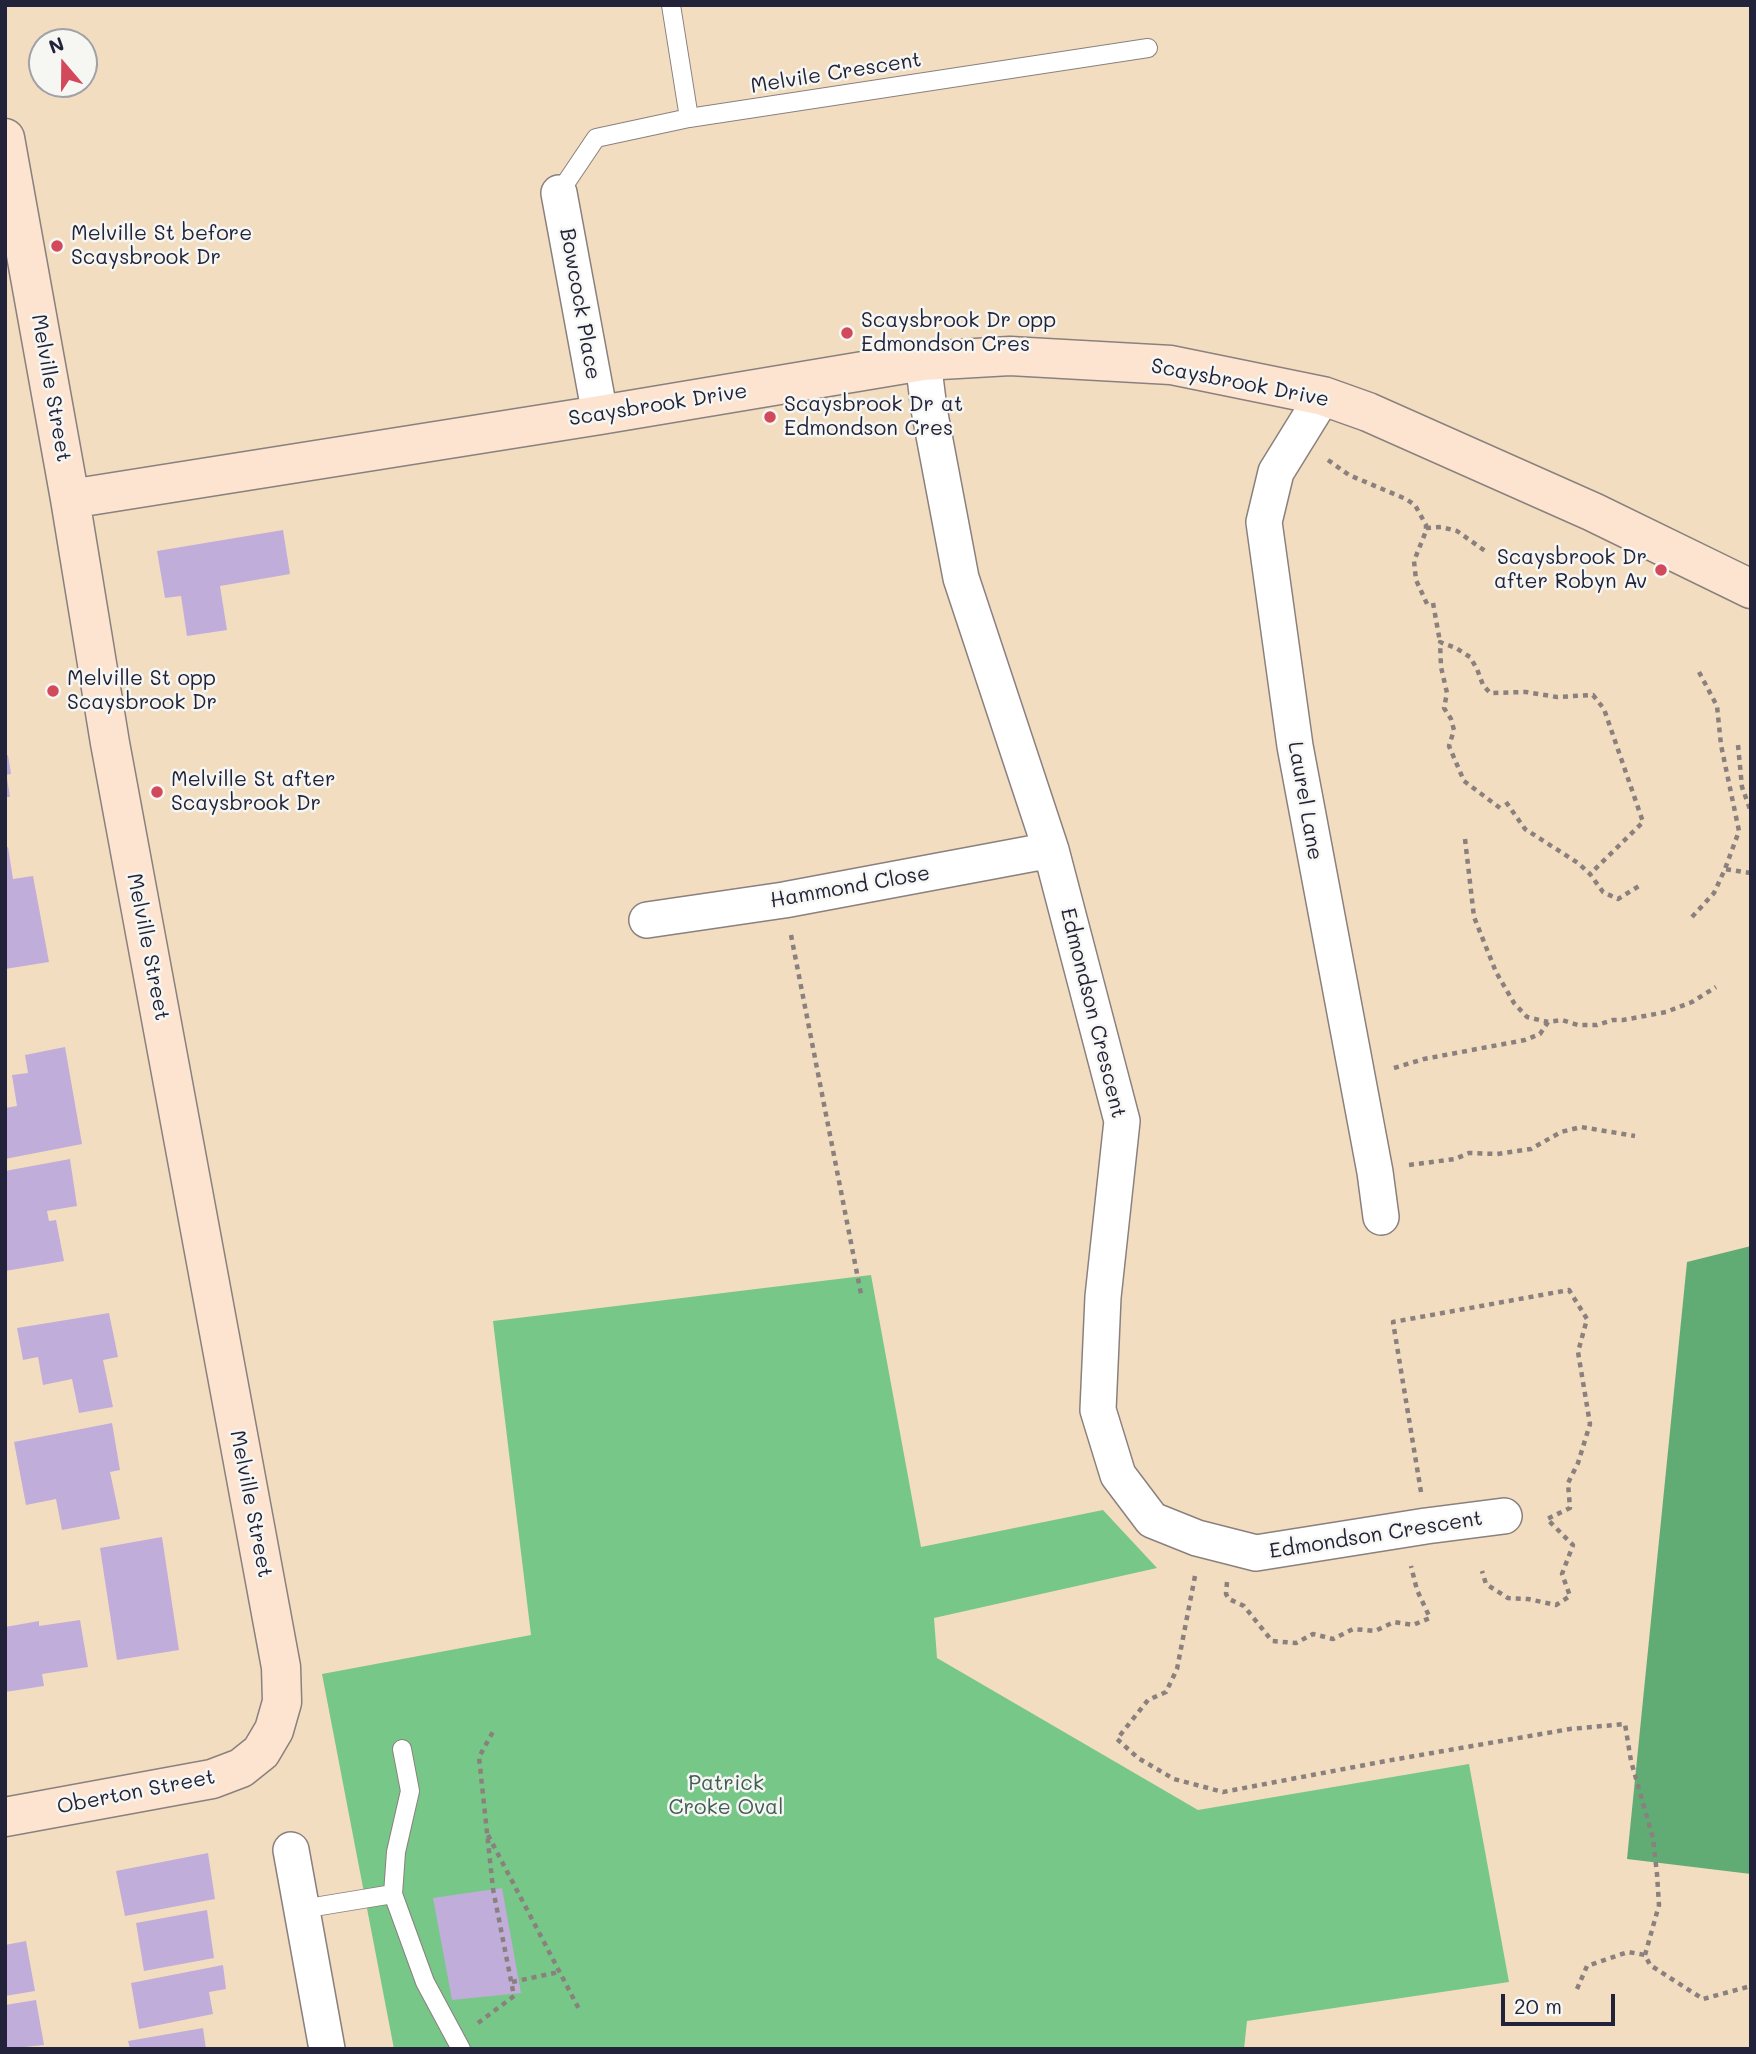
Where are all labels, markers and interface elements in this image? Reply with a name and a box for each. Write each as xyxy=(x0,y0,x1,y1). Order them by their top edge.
north arrow xyxy=(28,28,98,98)
text: N xyxy=(45,30,67,59)
street label: Melvile Crescent xyxy=(749,47,923,99)
place label: Melville St before Scaysbrook Dr xyxy=(71,221,252,271)
street label: Bowcock Place xyxy=(554,226,606,382)
marker: Melville St before Scaysbrook Dr xyxy=(49,238,65,254)
place label: Scaysbrook Dr opp Edmondson Cres xyxy=(861,308,1056,358)
street label: Melville Street xyxy=(26,312,76,464)
marker: Scaysbrook Dr opp Edmondson Cres xyxy=(839,325,855,341)
street label: Scaysbrook Drive xyxy=(1149,353,1331,413)
street label: Scaysbrook Drive xyxy=(567,378,749,432)
place label: Scaysbrook Dr at Edmondson Cres xyxy=(784,392,963,442)
marker: Scaysbrook Dr at Edmondson Cres xyxy=(762,409,778,425)
place label: Scaysbrook Dr after Robyn Av xyxy=(1494,545,1647,595)
marker: Scaysbrook Dr after Robyn Av xyxy=(1653,562,1669,578)
place label: Melville St opp Scaysbrook Dr xyxy=(67,666,217,716)
marker: Melville St opp Scaysbrook Dr xyxy=(45,683,61,699)
street label: Laurel Lane xyxy=(1282,740,1328,862)
place label: Melville St after Scaysbrook Dr xyxy=(171,767,336,817)
marker: Melville St after Scaysbrook Dr xyxy=(149,784,165,800)
street label: Hammond Close xyxy=(768,861,932,913)
street label: Melville Street xyxy=(121,871,175,1023)
street label: Edmondson Crescent xyxy=(1055,905,1131,1121)
street label: Melville Street xyxy=(224,1428,278,1580)
street label: Edmondson Crescent xyxy=(1268,1506,1484,1564)
street label: Oberton Street xyxy=(55,1764,217,1820)
park label: Patrick Croke Oval xyxy=(669,1771,783,1821)
scale bar xyxy=(1504,1980,1618,2024)
text: 20 m xyxy=(1514,1992,1562,2019)

